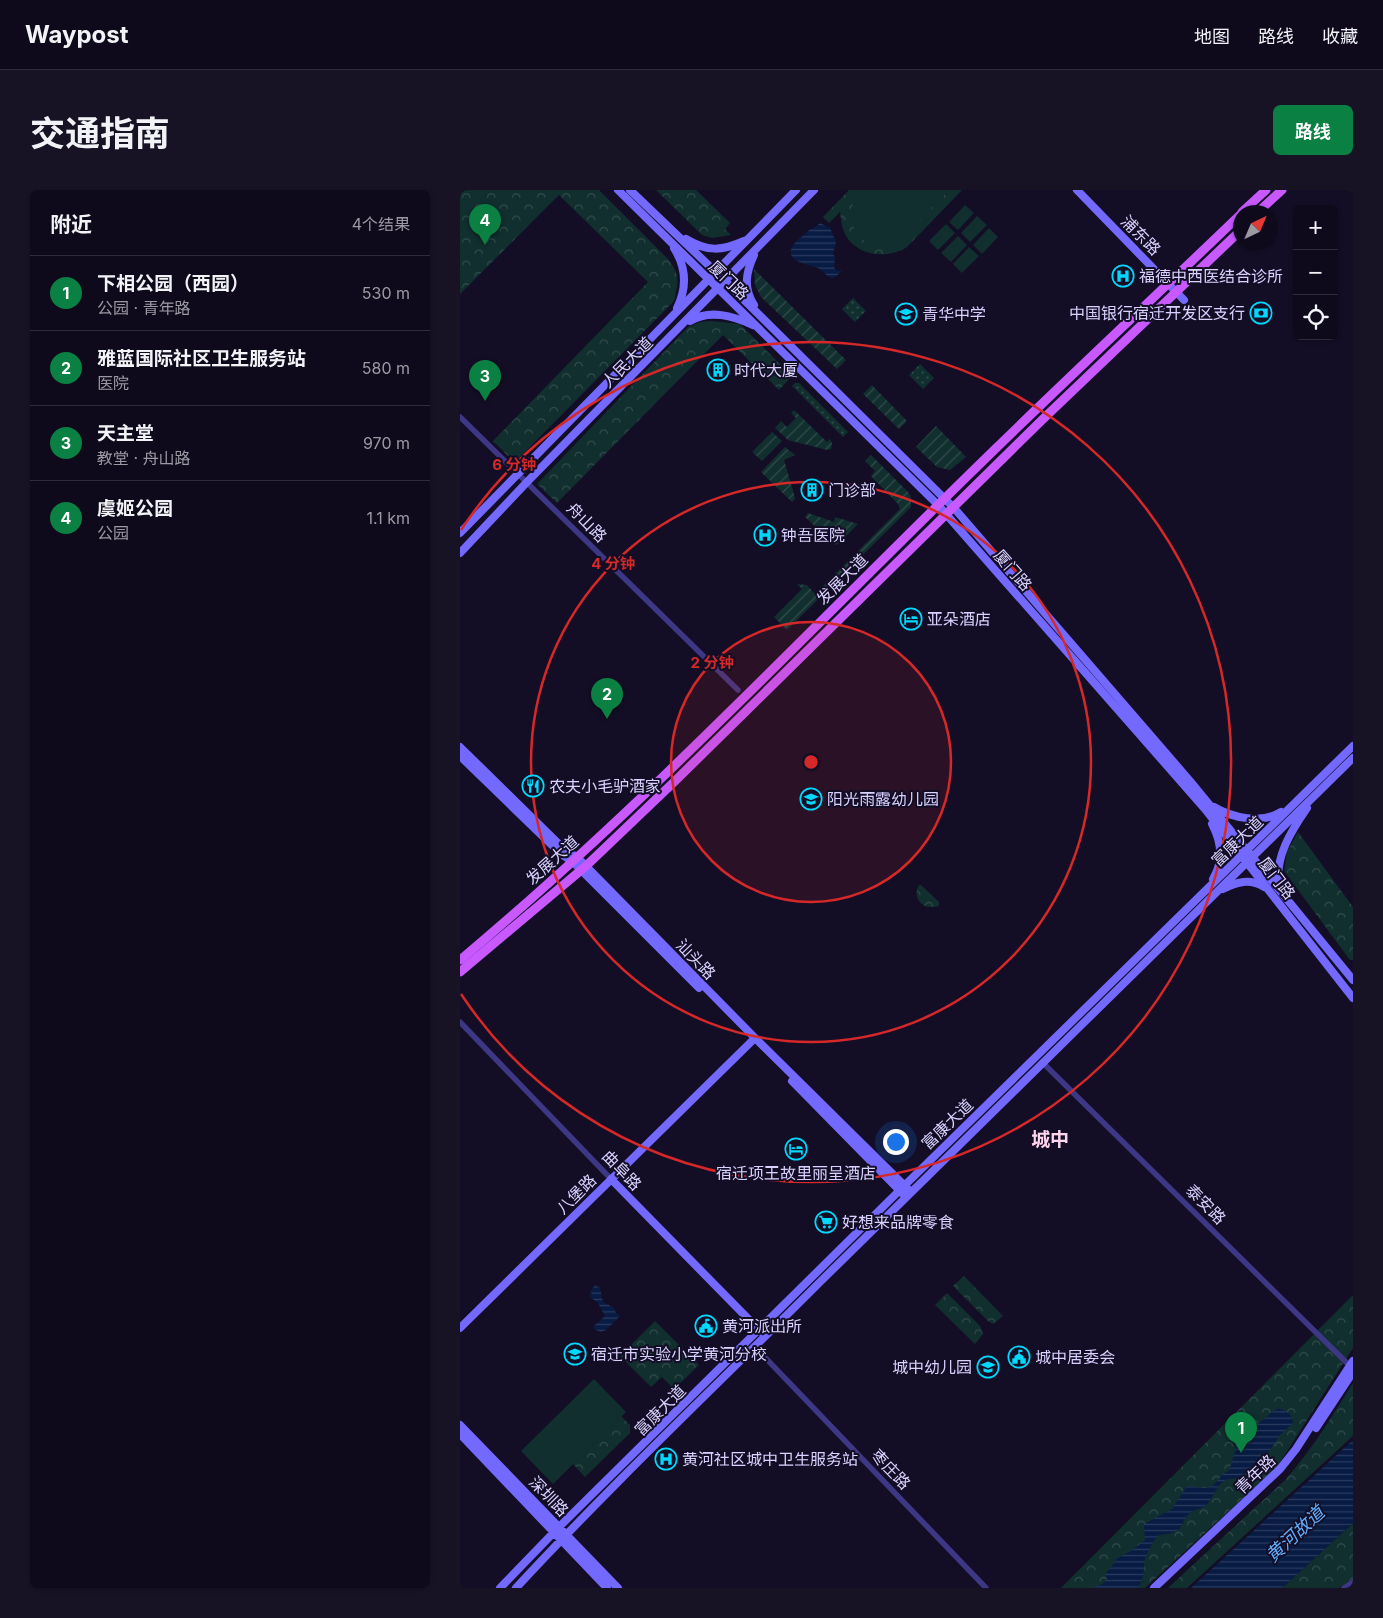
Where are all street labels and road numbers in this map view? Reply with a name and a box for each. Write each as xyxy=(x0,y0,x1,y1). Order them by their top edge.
street label: 浦东路 xyxy=(1117,211,1165,259)
street label: 厦门路 xyxy=(705,256,753,304)
street label: 人民大道 xyxy=(597,332,657,392)
street label: 舟山路 xyxy=(563,498,611,546)
street label: 厦门路 xyxy=(990,545,1036,595)
street label: 发展大道 xyxy=(812,549,872,609)
street label: 富康大道 xyxy=(1207,812,1267,870)
street label: 发展大道 xyxy=(522,831,582,889)
street label: 厦门路 xyxy=(1254,853,1300,903)
street label: 汕头路 xyxy=(672,935,720,983)
street label: 富康大道 xyxy=(917,1095,977,1153)
street label: 曲阜路 xyxy=(598,1146,646,1194)
street label: 八堡路 xyxy=(552,1170,600,1218)
street label: 泰安路 xyxy=(1182,1180,1230,1228)
street label: 富康大道 xyxy=(630,1380,690,1440)
street label: 枣庄路 xyxy=(867,1445,915,1493)
street label: 青年路 xyxy=(1231,1450,1279,1498)
street label: 深圳路 xyxy=(525,1472,573,1520)

